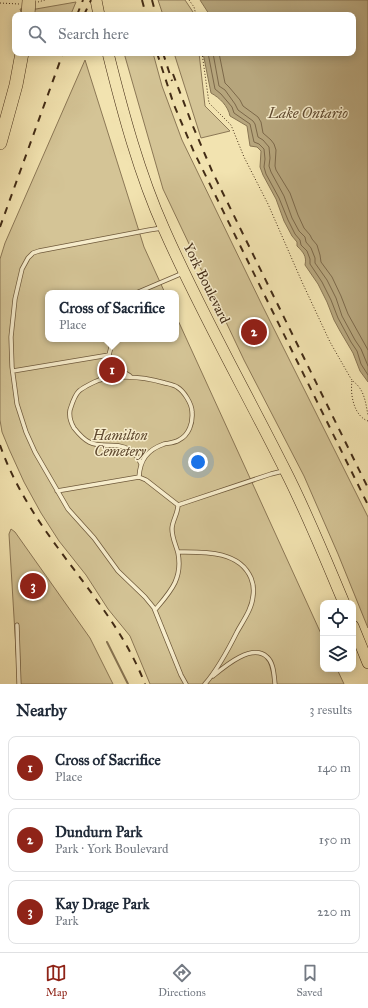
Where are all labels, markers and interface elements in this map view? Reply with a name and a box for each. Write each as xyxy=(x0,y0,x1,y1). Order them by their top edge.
search box xyxy=(12,12,356,56)
icon: search xyxy=(26,23,48,45)
text: Search here xyxy=(58,25,129,43)
water label: Lake Ontario xyxy=(267,104,348,122)
street label: York Boulevard xyxy=(180,240,233,326)
popup xyxy=(45,290,179,342)
text: Cross of Sacrifice xyxy=(59,299,165,317)
text: Place xyxy=(59,317,86,333)
pin: 2 xyxy=(241,317,267,347)
pin: 1 xyxy=(99,355,125,385)
park label: Hamilton Cemetery xyxy=(92,427,148,460)
your location xyxy=(188,452,208,472)
pin: 3 xyxy=(20,571,46,601)
map controls xyxy=(320,600,356,672)
button: locate xyxy=(320,600,356,636)
button: layers xyxy=(320,636,356,672)
text: Nearby xyxy=(16,700,67,721)
text: 3 results xyxy=(309,702,352,718)
text: Cross of Sacrifice xyxy=(55,751,161,769)
text: 1 xyxy=(27,760,33,776)
text: 140 m xyxy=(317,760,351,776)
text: Place xyxy=(55,769,82,785)
text: Dundurn Park xyxy=(55,823,143,841)
text: 2 xyxy=(27,832,33,848)
text: 150 m xyxy=(319,832,351,848)
text: Park · York Boulevard xyxy=(55,841,169,857)
text: Kay Drage Park xyxy=(55,895,149,913)
text: 3 xyxy=(27,904,33,920)
text: 220 m xyxy=(317,904,351,920)
text: Park xyxy=(55,913,79,929)
tab: Map xyxy=(45,962,67,999)
tab: Directions xyxy=(158,962,206,999)
tab: Saved xyxy=(296,962,323,999)

